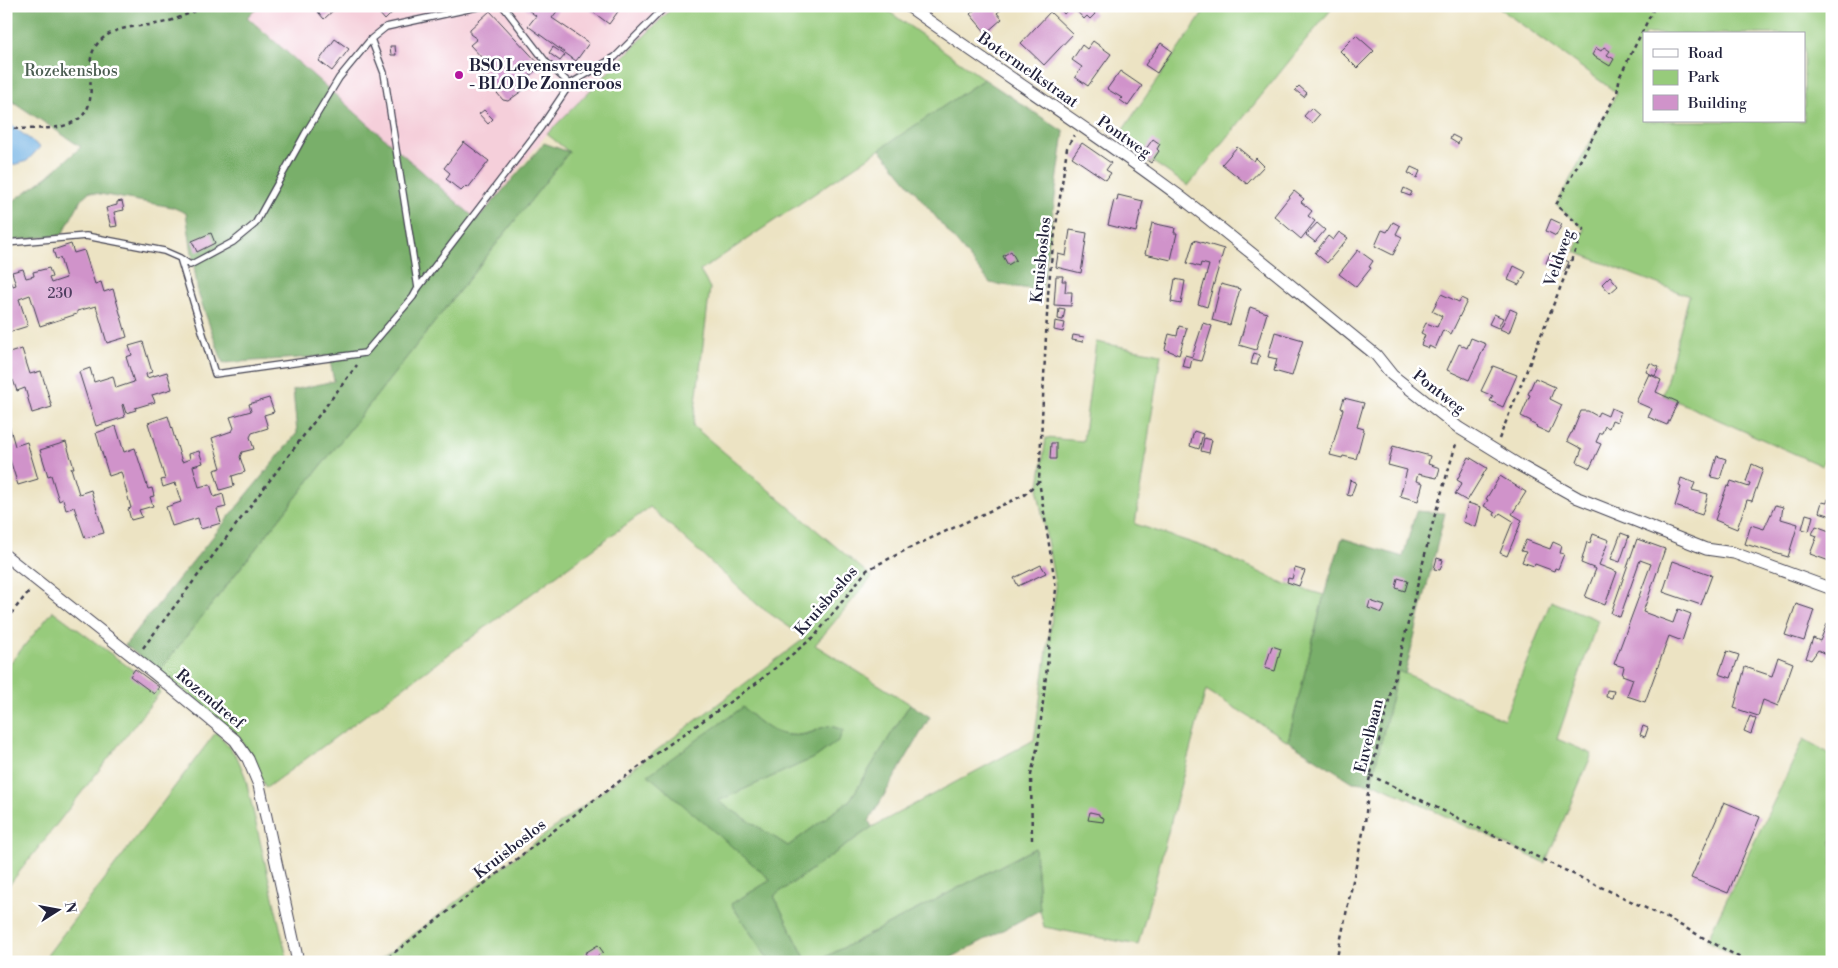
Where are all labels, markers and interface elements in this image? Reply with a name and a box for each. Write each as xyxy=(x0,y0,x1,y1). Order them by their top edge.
street label: Botermelkstraat xyxy=(973,27,1082,112)
legend xyxy=(1643,32,1806,122)
text: Road xyxy=(1688,44,1723,63)
place label: BSO Levensvreugde - BLO De Zonneroos xyxy=(469,56,622,94)
park label: Rozekensbos xyxy=(24,61,118,81)
text: Park xyxy=(1688,68,1720,87)
marker: BSO Levensvreugde - BLO De Zonneroos xyxy=(453,69,465,81)
text: Building xyxy=(1687,94,1747,113)
street label: Pontweg xyxy=(1093,111,1155,163)
street label: Kruisboslos xyxy=(1027,216,1055,304)
street label: Veldweg xyxy=(1540,226,1578,290)
house number: 230 xyxy=(48,285,73,303)
street label: Pontweg xyxy=(1409,365,1470,419)
street label: Kruisboslos xyxy=(790,562,862,640)
street label: Rozendreef xyxy=(172,665,249,734)
street label: Euvelbaan xyxy=(1350,696,1388,775)
street label: Kruisboslos xyxy=(470,815,550,883)
north arrow xyxy=(32,886,82,936)
text: N xyxy=(60,901,80,915)

